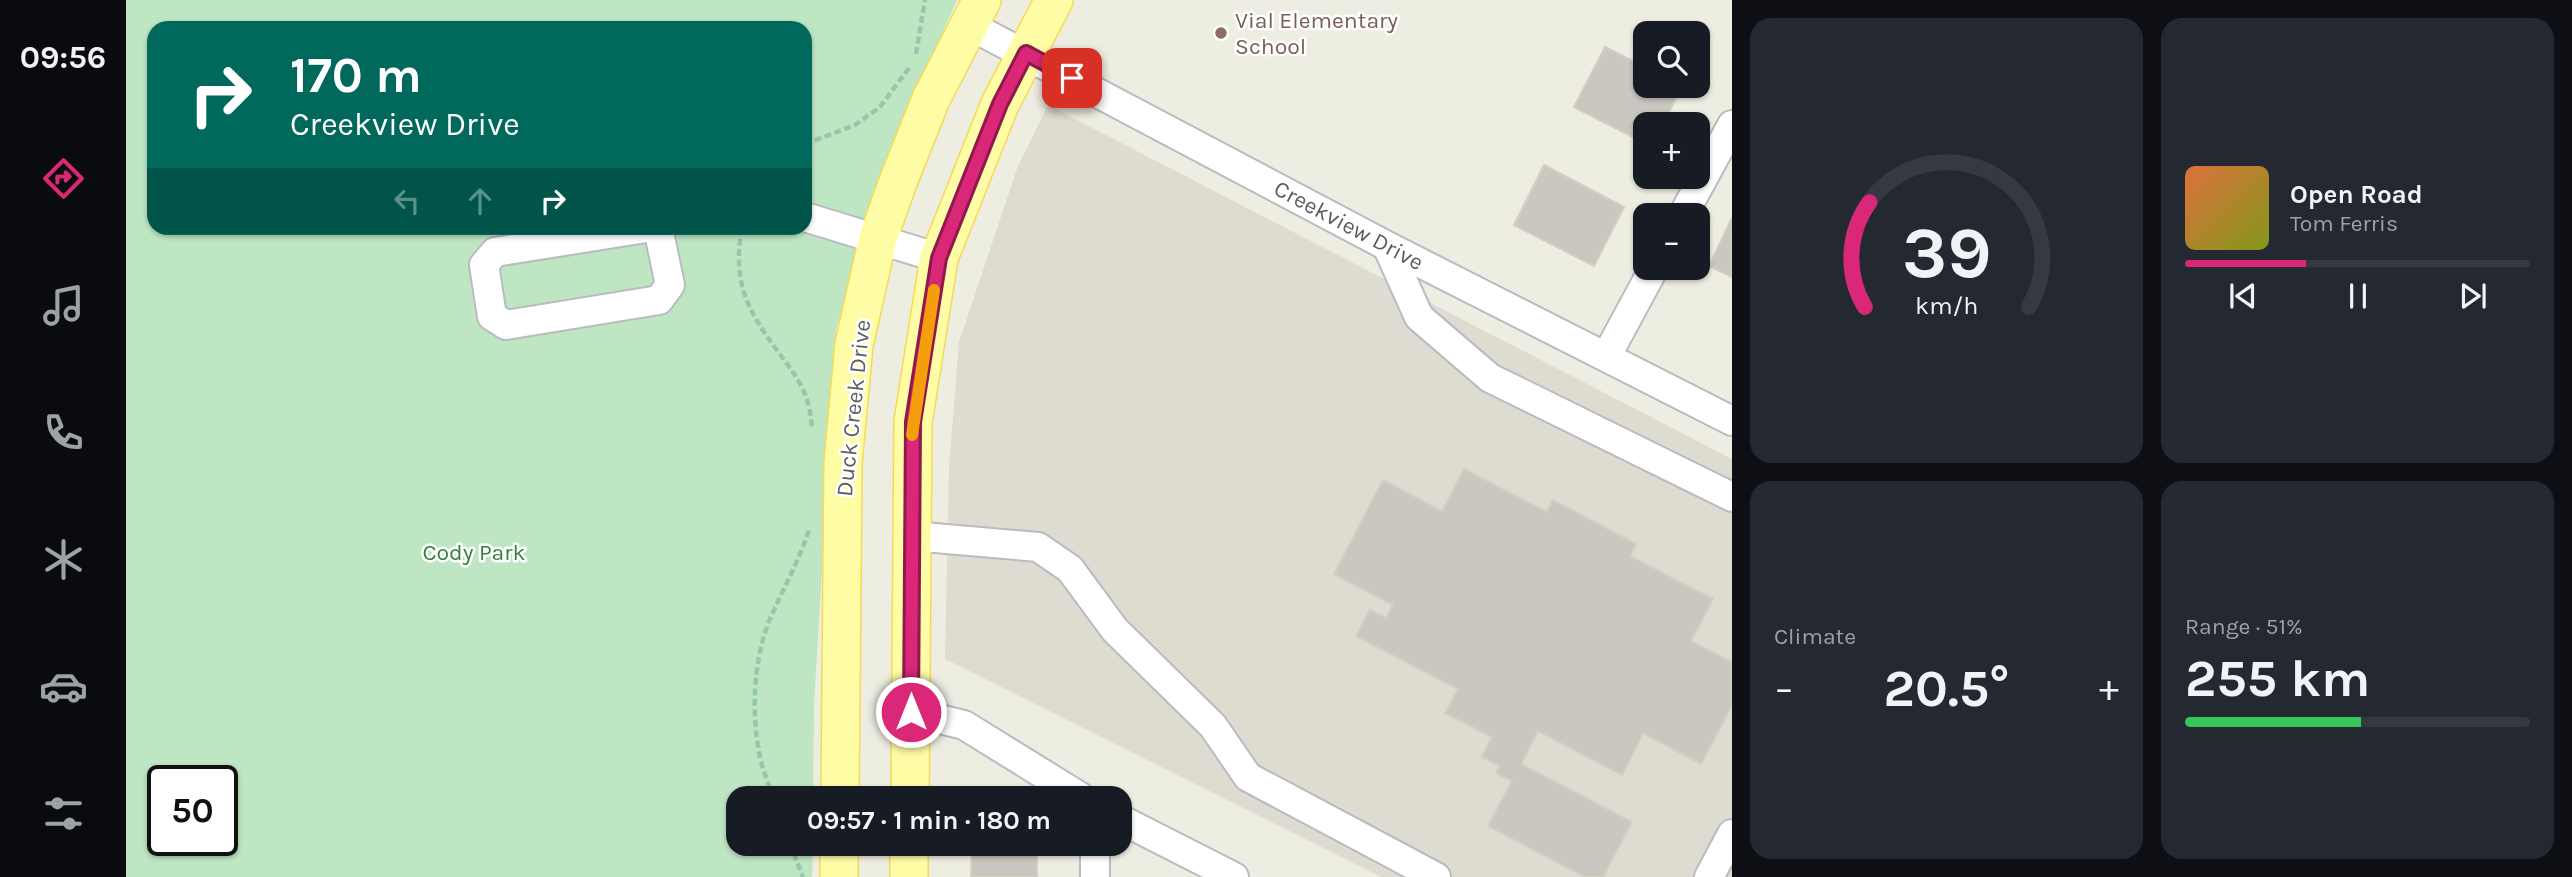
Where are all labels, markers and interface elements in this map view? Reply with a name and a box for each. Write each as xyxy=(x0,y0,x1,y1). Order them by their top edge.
place label: Vial Elementary School xyxy=(1235,7,1398,60)
map controls xyxy=(1633,21,1710,280)
button: search xyxy=(1633,21,1710,98)
marker: Vial Elementary School xyxy=(1213,25,1229,41)
text: 09:56 xyxy=(20,39,106,76)
text: 170 m xyxy=(290,47,422,104)
pin xyxy=(1042,48,1102,108)
icon: right xyxy=(175,49,266,140)
icon: arrive xyxy=(1053,59,1091,97)
text: Creekview Drive xyxy=(290,106,520,143)
button: + xyxy=(1633,112,1710,189)
icon: directions xyxy=(39,154,88,203)
street label: Creekview Drive xyxy=(1270,175,1428,276)
text: Open Road xyxy=(2290,179,2423,210)
icon: left xyxy=(388,182,426,220)
icon: ahead xyxy=(461,182,499,220)
icon: right xyxy=(534,182,572,220)
button: − xyxy=(1633,203,1710,280)
text: 39 xyxy=(1902,210,1991,295)
text: Tom Ferris xyxy=(2290,210,2398,237)
icon: previous xyxy=(2224,277,2262,315)
icon: pause xyxy=(2339,277,2377,315)
icon: next xyxy=(2454,277,2492,315)
icon: music xyxy=(39,281,88,330)
text: km/h xyxy=(1915,291,1978,320)
street label: Duck Creek Drive xyxy=(831,318,876,498)
icon: phone xyxy=(39,408,88,457)
icon: climate xyxy=(39,535,88,584)
park label: Cody Park xyxy=(422,539,526,566)
text: Range · 51% xyxy=(2185,613,2303,640)
text: Climate xyxy=(1774,623,1856,650)
text: 255 km xyxy=(2185,648,2370,709)
text: 20.5° xyxy=(1884,658,2010,719)
icon: car xyxy=(39,662,88,711)
text: − xyxy=(1774,666,1794,711)
text: + xyxy=(2099,666,2119,711)
position arrow xyxy=(874,675,948,749)
speed limit sign: 50 xyxy=(147,765,238,856)
icon: filters xyxy=(39,789,88,838)
text: 09:57 · 1 min · 180 m xyxy=(807,805,1051,836)

